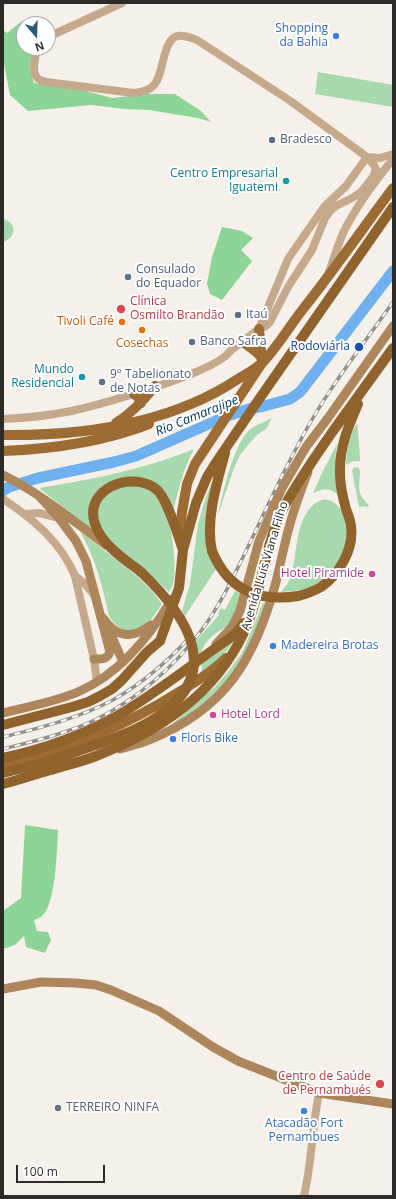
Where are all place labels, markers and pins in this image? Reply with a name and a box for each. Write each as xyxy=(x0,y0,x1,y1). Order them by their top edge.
place label: Shopping da Bahia xyxy=(275,22,328,50)
marker: Shopping da Bahia xyxy=(331,31,341,41)
place label: Bradesco xyxy=(280,133,332,147)
marker: Bradesco xyxy=(267,135,277,145)
place label: Centro Empresarial Iguatemi xyxy=(170,167,278,195)
marker: Centro Empresarial Iguatemi xyxy=(281,176,291,186)
place label: Consulado do Equador xyxy=(136,263,201,291)
marker: Consulado do Equador xyxy=(123,272,133,282)
place label: Clínica Osmilto Brandão xyxy=(130,295,225,323)
marker: Clínica Osmilto Brandão xyxy=(115,303,127,315)
place label: Itaú xyxy=(246,308,268,322)
marker: Itaú xyxy=(233,310,243,320)
place label: Tivoli Café xyxy=(57,315,114,329)
marker: Tivoli Café xyxy=(117,317,127,327)
marker: Cosechas xyxy=(137,325,147,335)
place label: Banco Safra xyxy=(200,335,267,349)
place label: Cosechas xyxy=(116,337,168,351)
marker: Banco Safra xyxy=(187,337,197,347)
place label: Rodoviária xyxy=(291,340,350,354)
marker: Rodoviária xyxy=(353,341,365,353)
place label: Mundo Residencial xyxy=(11,363,74,391)
place label: 9° Tabelionato de Notas xyxy=(110,368,191,396)
marker: Mundo Residencial xyxy=(77,372,87,382)
marker: 9° Tabelionato de Notas xyxy=(97,377,107,387)
place label: Hotel Piramide xyxy=(281,567,364,581)
marker: Hotel Piramide xyxy=(367,569,377,579)
place label: Madereira Brotas xyxy=(281,639,378,653)
marker: Madereira Brotas xyxy=(268,641,278,651)
place label: Hotel Lord xyxy=(221,708,280,722)
marker: Hotel Lord xyxy=(208,710,218,720)
place label: Floris Bike xyxy=(181,732,238,746)
marker: Floris Bike xyxy=(168,734,178,744)
place label: Centro de Saúde de Pernambués xyxy=(278,1070,371,1098)
marker: Centro de Saúde de Pernambués xyxy=(374,1078,386,1090)
place label: TERREIRO NINFA xyxy=(66,1101,159,1115)
marker: TERREIRO NINFA xyxy=(53,1103,63,1113)
marker: Atacadão Fort Pernambues xyxy=(299,1106,309,1116)
place label: Atacadão Fort Pernambues xyxy=(265,1117,343,1145)

